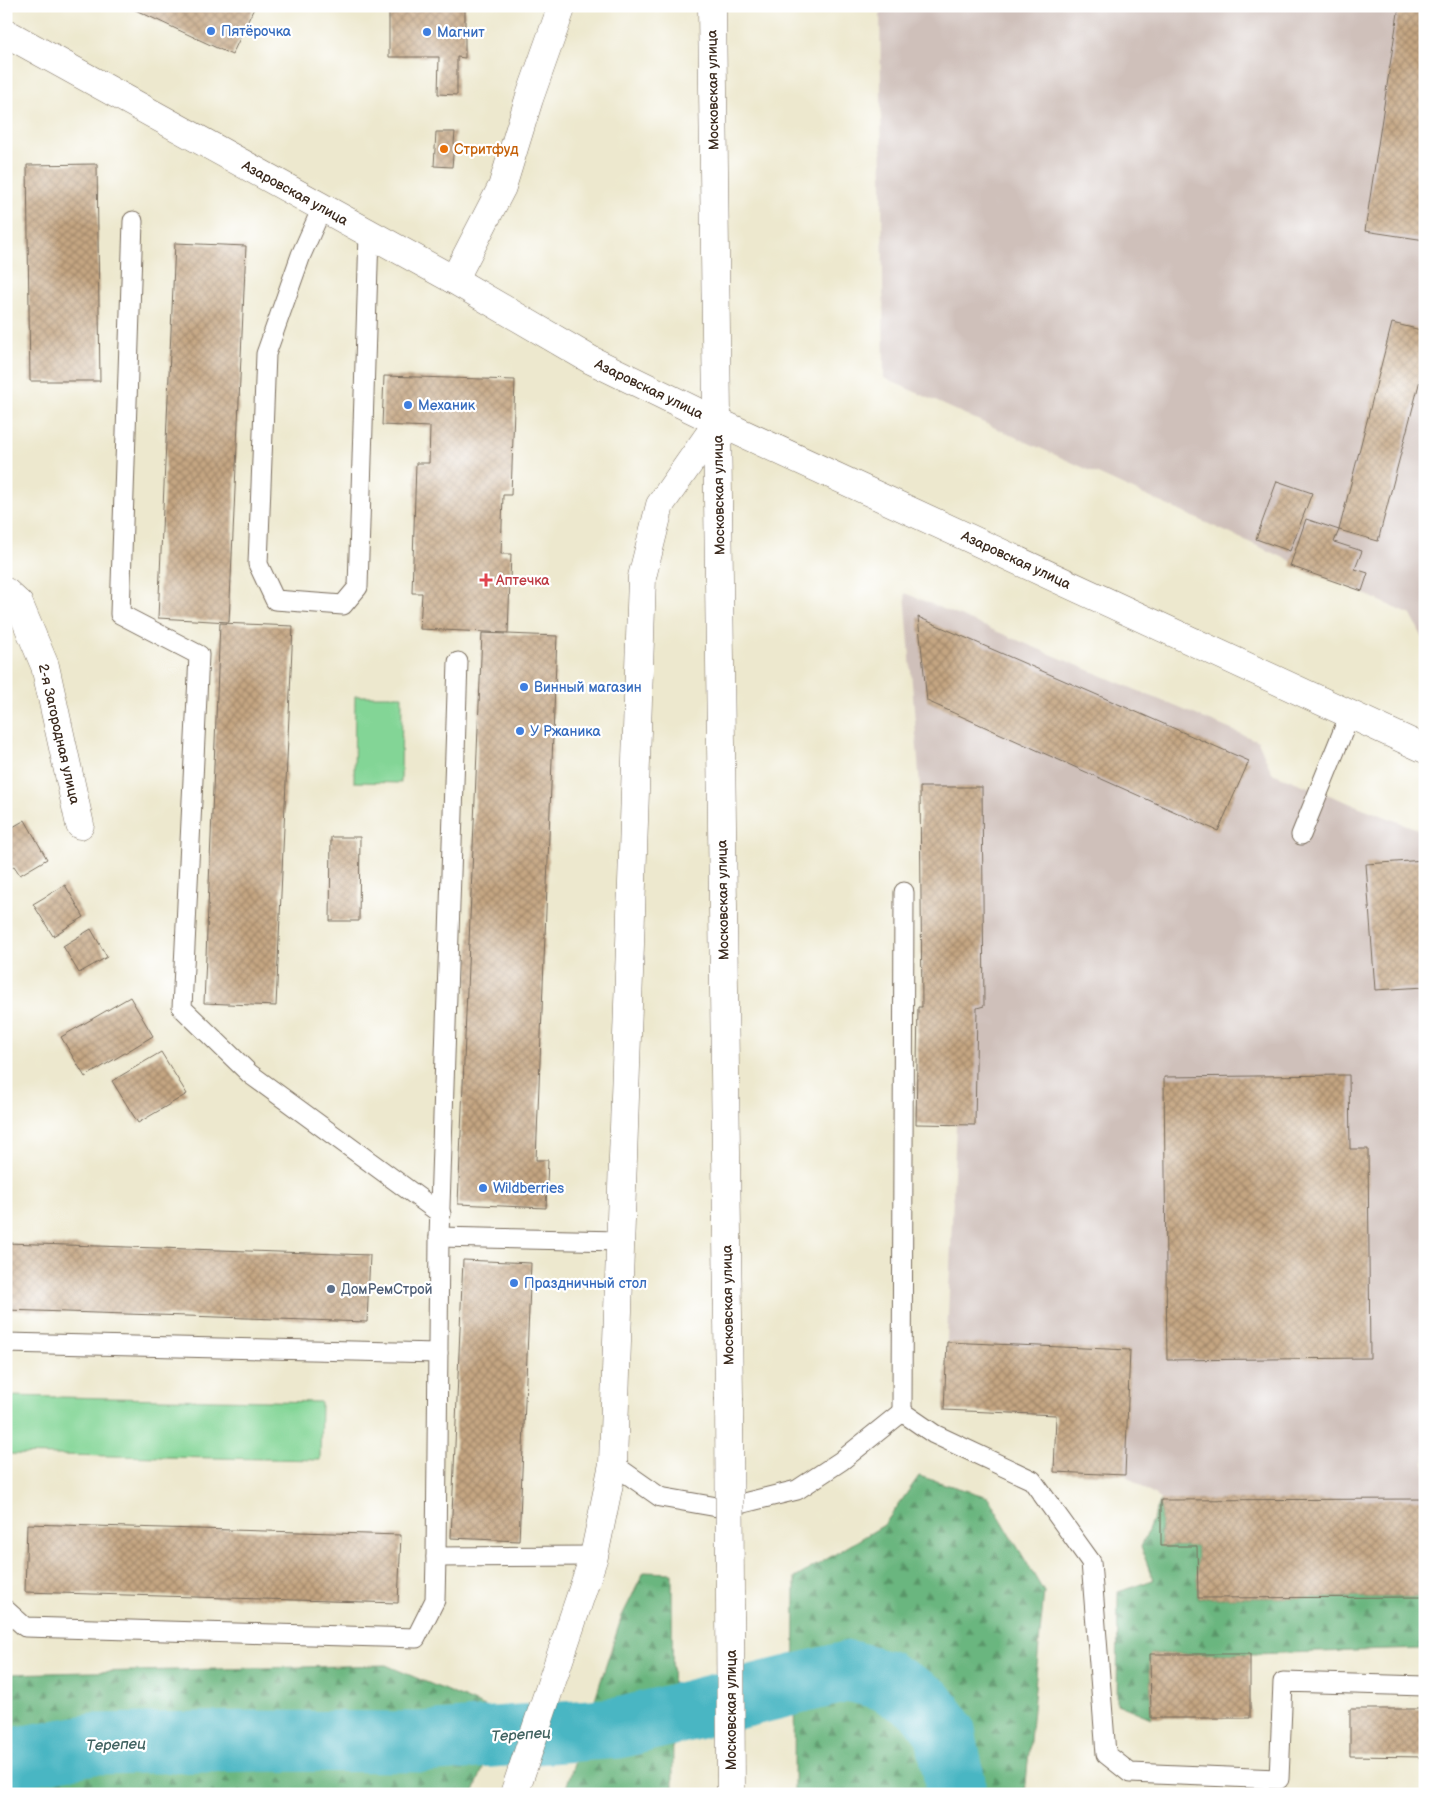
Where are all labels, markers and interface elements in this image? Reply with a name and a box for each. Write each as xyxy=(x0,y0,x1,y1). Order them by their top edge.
place label: Пятёрочка xyxy=(221,23,292,40)
place label: Магнит xyxy=(437,24,485,41)
marker: Пятёрочка xyxy=(205,25,217,37)
marker: Магнит xyxy=(421,26,433,38)
street label: Московская улица xyxy=(703,29,723,150)
place label: Стритфуд xyxy=(454,141,519,158)
marker: Стритфуд xyxy=(438,143,450,155)
street label: Азаровская улица xyxy=(238,156,352,230)
street label: Азаровская улица xyxy=(591,355,707,423)
place label: Механик xyxy=(418,397,476,414)
marker: Механик xyxy=(402,399,414,411)
street label: Московская улица xyxy=(709,434,729,555)
street label: Азаровская улица xyxy=(958,527,1074,593)
place label: Аптечка xyxy=(495,572,550,589)
marker: Аптечка xyxy=(480,574,492,586)
street label: 2-я Загородная улица xyxy=(35,662,84,807)
place label: Винный магазин xyxy=(534,679,642,696)
marker: Винный магазин xyxy=(518,681,530,693)
place label: У Ржаника xyxy=(530,723,601,740)
marker: У Ржаника xyxy=(514,725,526,737)
street label: Московская улица xyxy=(713,839,733,960)
place label: Wildberries xyxy=(493,1180,564,1197)
marker: Wildberries xyxy=(477,1182,489,1194)
street label: Московская улица xyxy=(718,1244,738,1365)
place label: Праздничный стол xyxy=(524,1275,647,1292)
marker: Праздничный стол xyxy=(508,1277,520,1289)
place label: ДомРемСтрой xyxy=(341,1281,433,1298)
marker: ДомРемСтрой xyxy=(325,1283,337,1295)
street label: Московская улица xyxy=(723,1649,740,1770)
water label: Терепец xyxy=(491,1723,552,1747)
water label: Терепец xyxy=(86,1734,146,1756)

